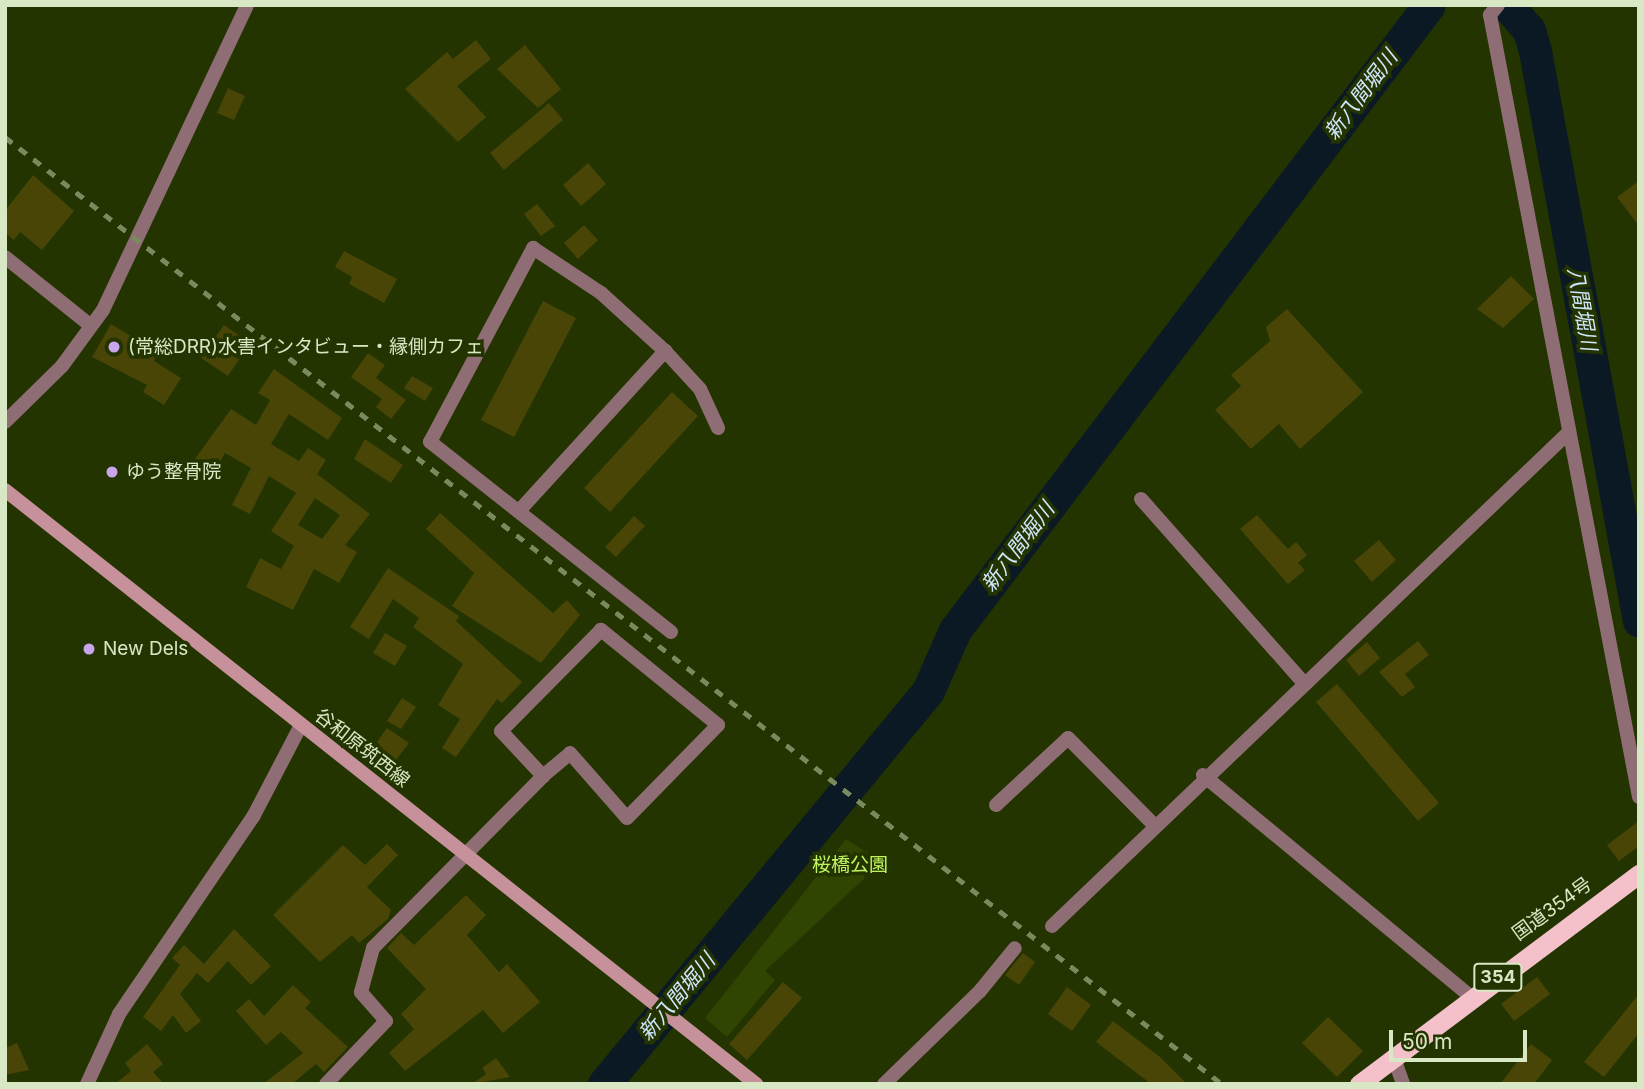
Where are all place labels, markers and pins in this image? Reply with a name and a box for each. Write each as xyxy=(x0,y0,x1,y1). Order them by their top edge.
place label: (常総DRR)水害インタビュー・縁側カフェ xyxy=(128,336,484,358)
marker: (常総DRR)水害インタビュー・縁側カフェ xyxy=(106,339,122,355)
place label: ゆう整骨院 xyxy=(126,461,221,483)
marker: ゆう整骨院 xyxy=(104,464,120,480)
place label: New Dels xyxy=(103,638,188,660)
marker: New Dels xyxy=(81,641,97,657)

